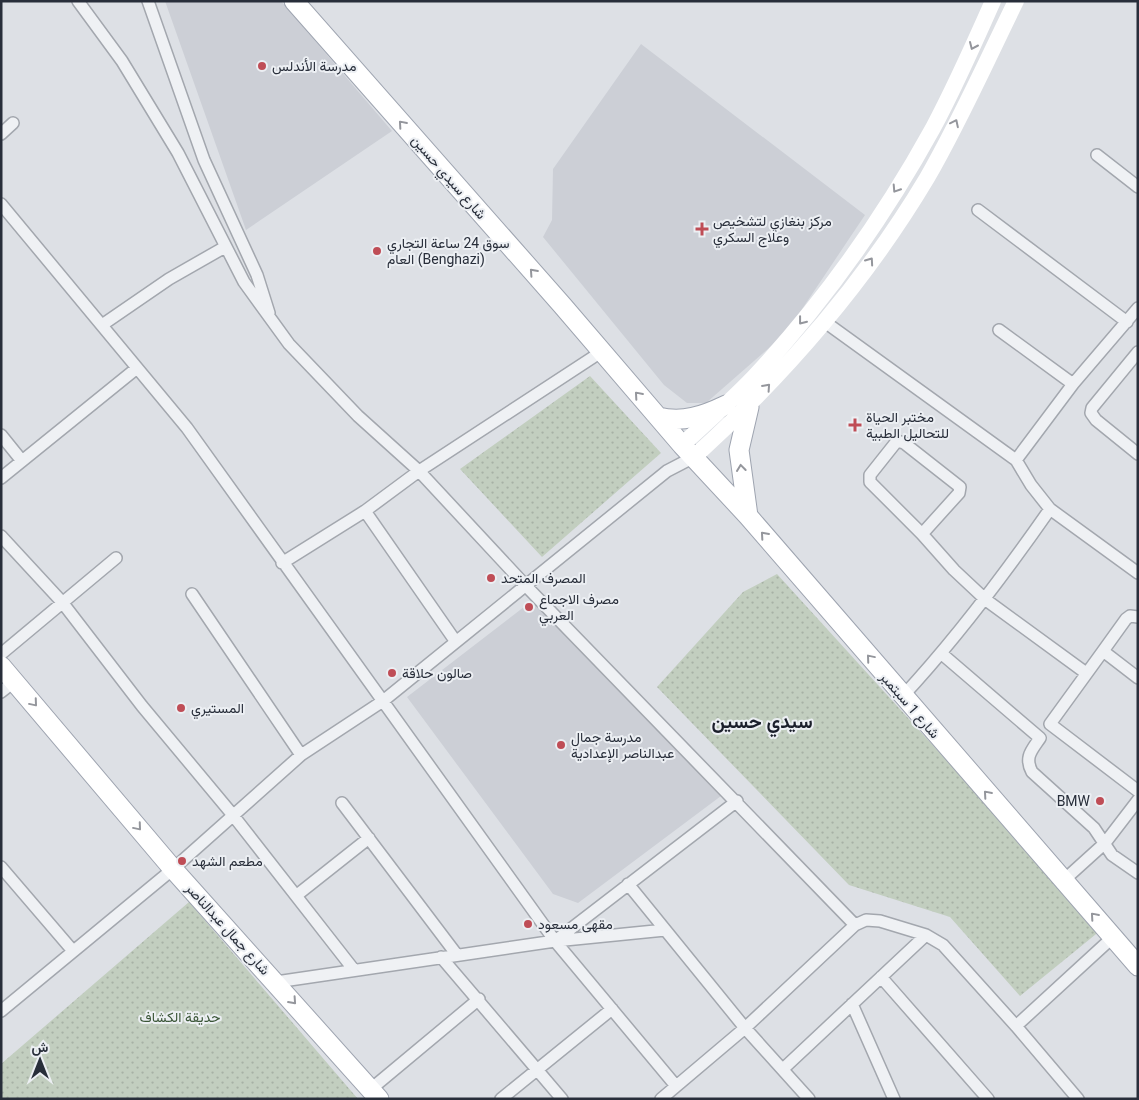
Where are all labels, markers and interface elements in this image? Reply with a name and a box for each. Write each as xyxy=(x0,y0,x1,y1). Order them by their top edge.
one-way arrow xyxy=(968,41,979,50)
place label: مدرسة الأندلس xyxy=(272,58,356,75)
marker: مدرسة الأندلس xyxy=(256,60,268,72)
one-way arrow xyxy=(949,119,959,128)
one-way arrow xyxy=(398,120,407,129)
street label: شارع سيدي حسين xyxy=(405,132,490,225)
one-way arrow xyxy=(893,184,903,193)
place label: مركز بنغازي لتشخيص وعلاج السكري xyxy=(713,213,832,249)
marker: مركز بنغازي لتشخيص وعلاج السكري xyxy=(695,222,709,236)
place label: سوق 24 ساعة التجاري العام (Benghazi) xyxy=(387,235,510,268)
marker: سوق 24 ساعة التجاري العام (Benghazi) xyxy=(371,245,383,257)
one-way arrow xyxy=(864,257,873,267)
one-way arrow xyxy=(529,268,538,277)
one-way arrow xyxy=(799,315,808,325)
one-way arrow xyxy=(761,383,770,392)
one-way arrow xyxy=(635,391,644,400)
place label: مختبر الحياة للتحاليل الطبية xyxy=(866,409,949,442)
marker: مختبر الحياة للتحاليل الطبية xyxy=(848,418,862,432)
one-way arrow xyxy=(736,464,747,472)
one-way arrow xyxy=(760,531,769,540)
place label: المصرف المتحد xyxy=(501,570,586,587)
marker: المصرف المتحد xyxy=(485,572,497,584)
place label: مصرف الاجماع العربي xyxy=(539,591,619,627)
marker: مصرف الاجماع العربي xyxy=(523,601,535,613)
one-way arrow xyxy=(866,654,875,663)
place label: صالون حلاقة xyxy=(402,665,472,682)
marker: صالون حلاقة xyxy=(386,667,398,679)
street label: شارع 1 سبتمبر xyxy=(874,668,943,743)
one-way arrow xyxy=(28,697,37,706)
place label: المستيري xyxy=(191,700,244,720)
marker: المستيري xyxy=(175,702,187,714)
district label: سيدي حسين xyxy=(711,710,813,738)
place label: مدرسة جمال عبدالناصر الإعدادية xyxy=(571,729,674,763)
marker: مدرسة جمال عبدالناصر الإعدادية xyxy=(555,739,567,751)
one-way arrow xyxy=(984,791,993,800)
place label: BMW xyxy=(1057,793,1091,809)
marker: BMW xyxy=(1094,795,1106,807)
one-way arrow xyxy=(132,822,141,831)
place label: مطعم الشهد xyxy=(192,853,263,870)
marker: مطعم الشهد xyxy=(176,855,188,867)
street label: شارع جمال عبدالناصر xyxy=(180,879,273,980)
one-way arrow xyxy=(1091,913,1100,922)
place label: مقهى مسعود xyxy=(538,916,613,933)
marker: مقهى مسعود xyxy=(522,918,534,930)
one-way arrow xyxy=(287,995,296,1004)
park label: حديقة الكشاف xyxy=(140,1009,220,1025)
north arrow xyxy=(15,1035,65,1085)
text: ش xyxy=(32,1039,49,1056)

